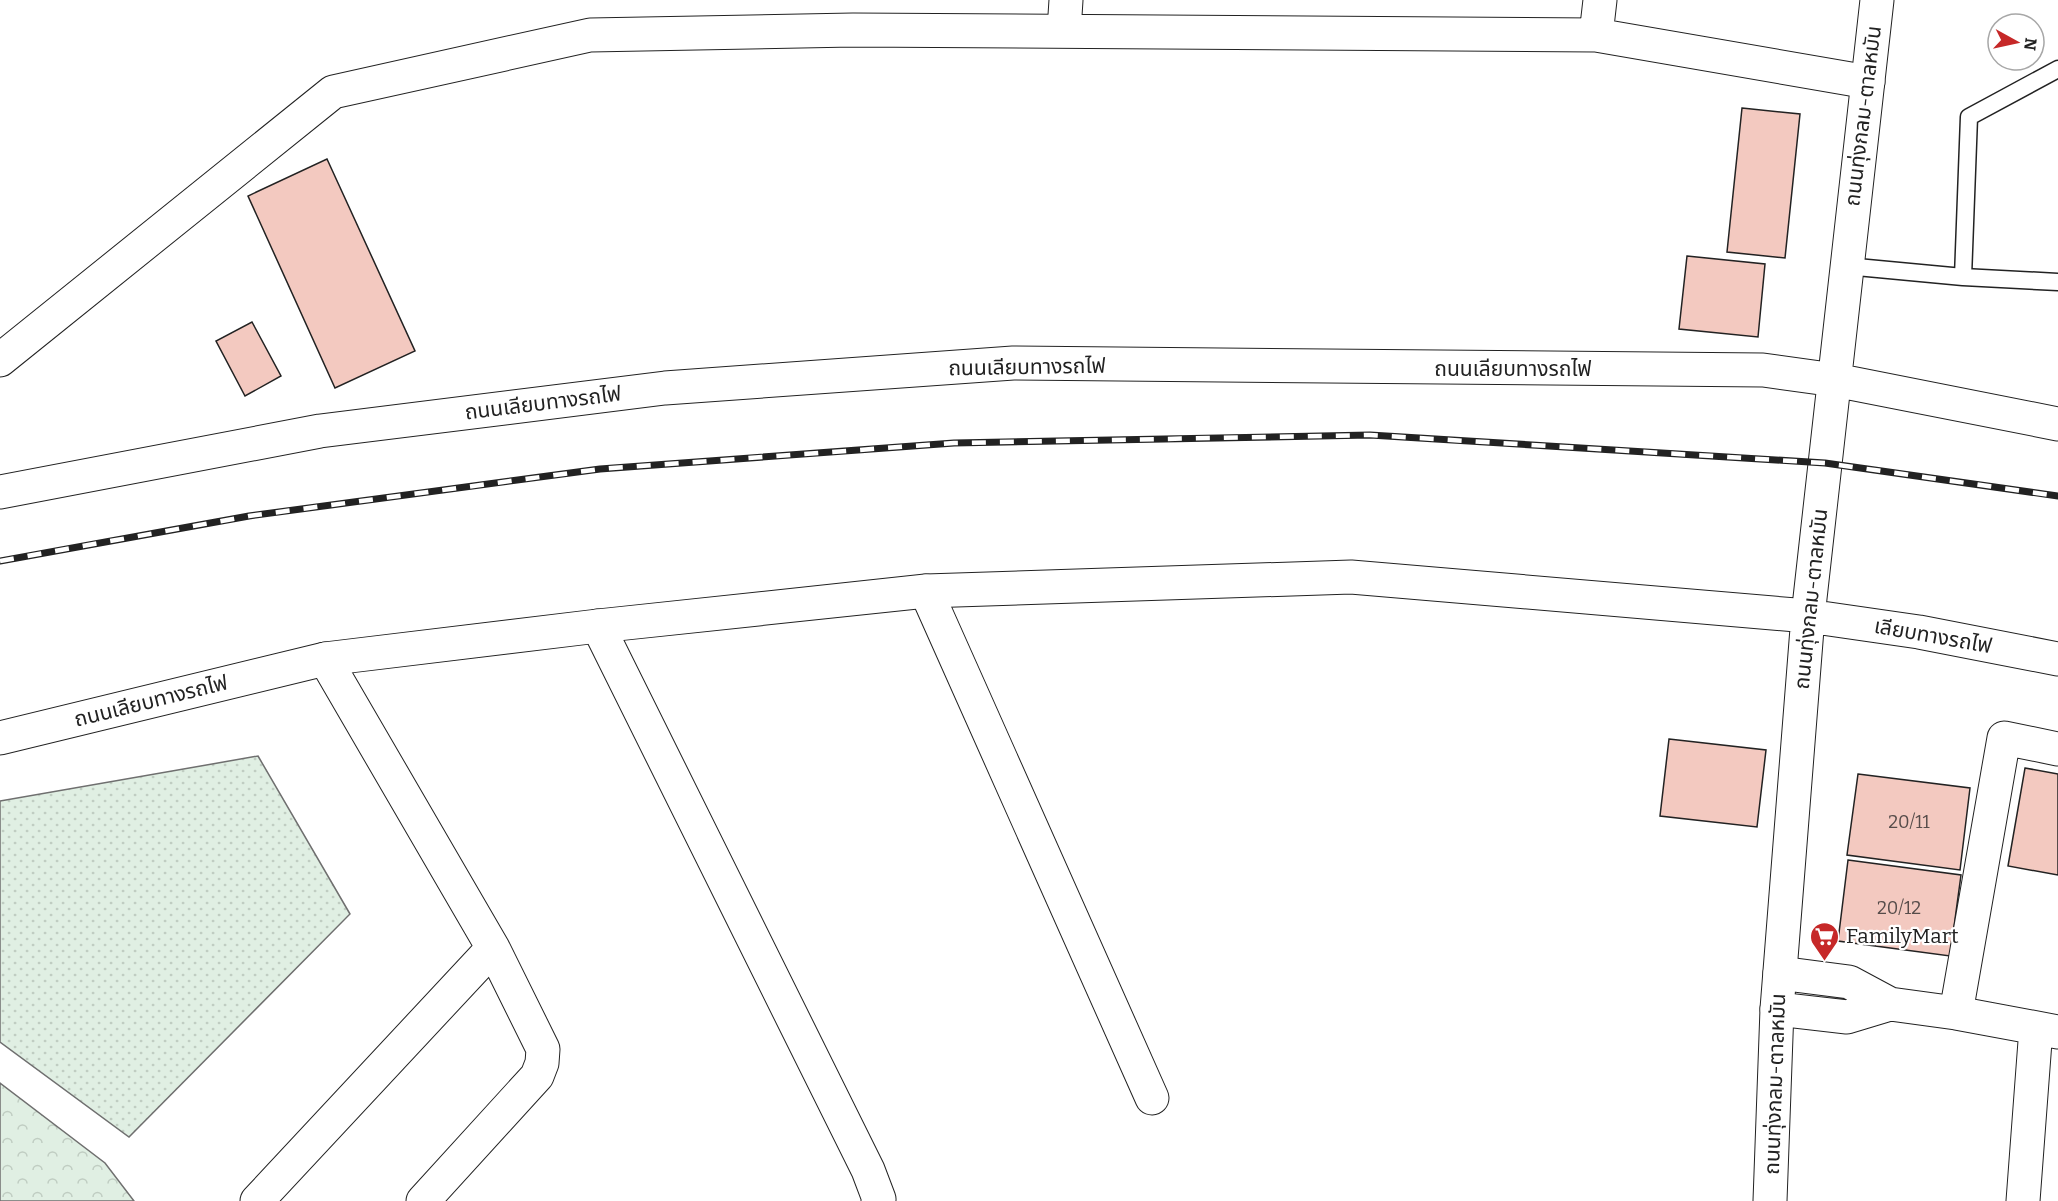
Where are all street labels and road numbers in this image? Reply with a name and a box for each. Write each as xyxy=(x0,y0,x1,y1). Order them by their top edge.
street label: ถนนทุ่งกลม-ตาลหมัน xyxy=(1839,24,1887,208)
street label: ถนนเลียบทางรถไฟ xyxy=(948,353,1106,381)
street label: ถนนเลียบทางรถไฟ xyxy=(1434,356,1592,382)
street label: ถนนเลียบทางรถไฟ xyxy=(463,381,623,425)
street label: ถนนทุ่งกลม-ตาลหมัน xyxy=(1789,507,1833,691)
street label: เลียบทางรถไฟ xyxy=(1872,613,1994,659)
street label: ถนนเลียบทางรถไฟ xyxy=(72,669,230,733)
street label: ถนนทุ่งกลม-ตาลหมัน xyxy=(1759,993,1791,1175)

